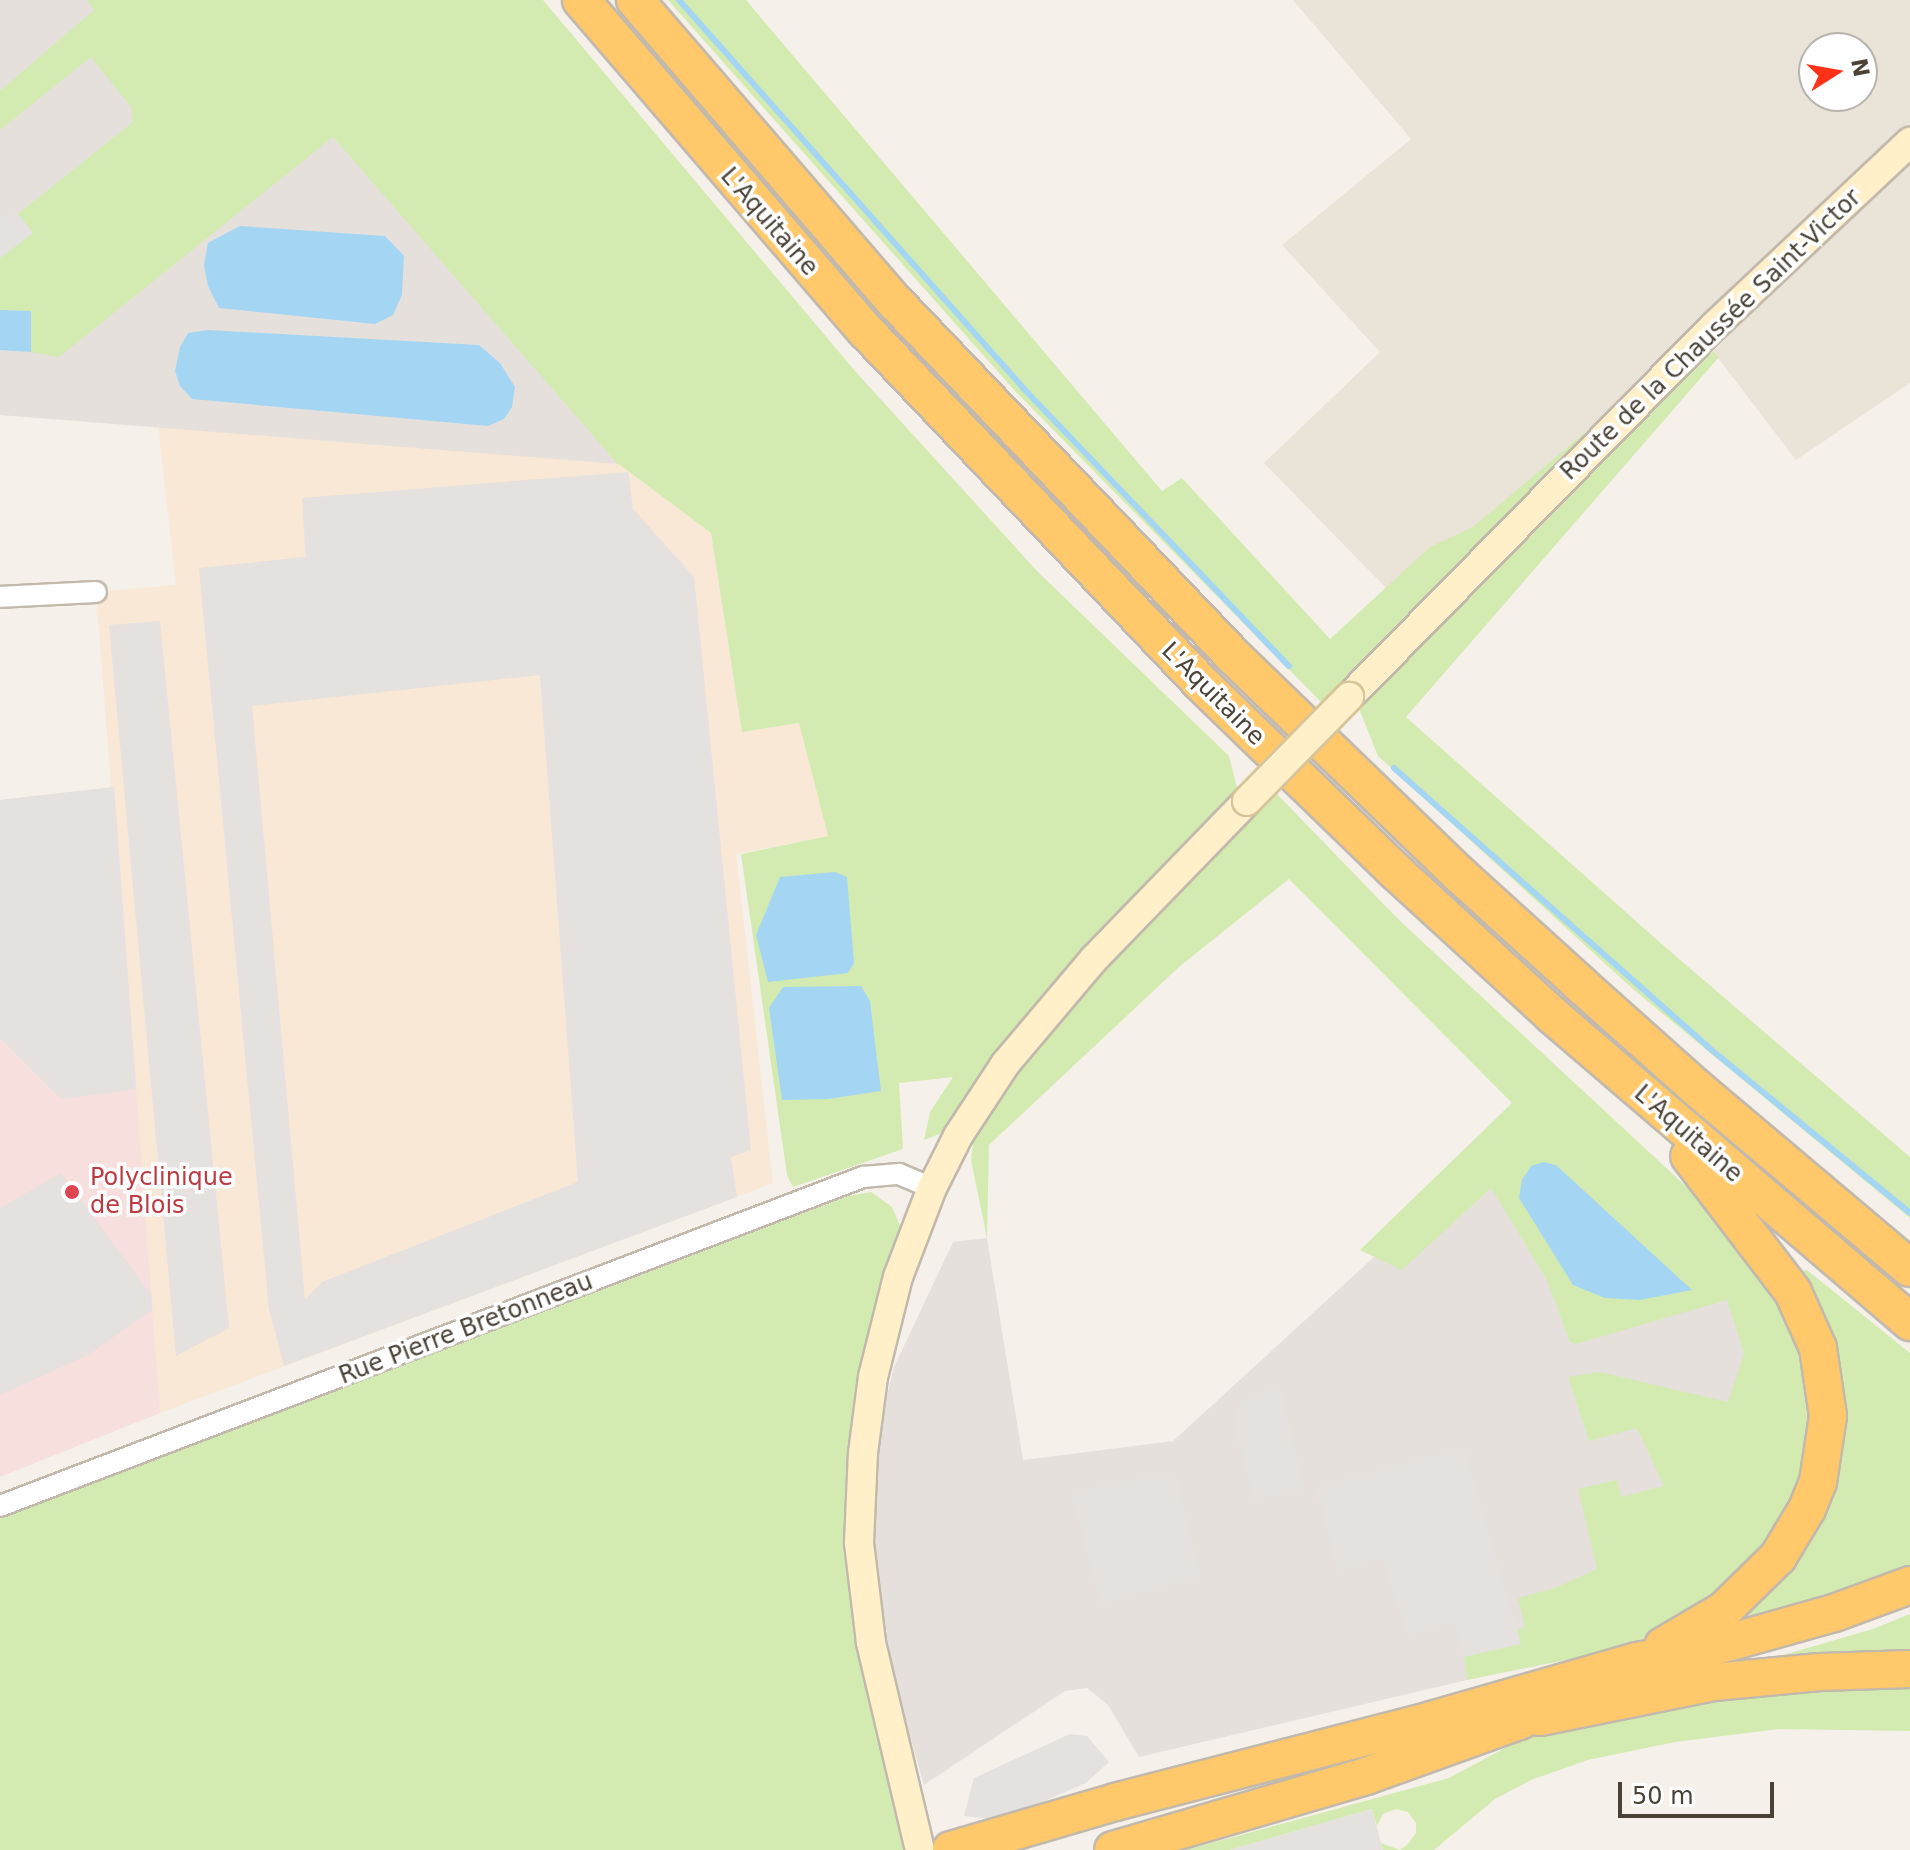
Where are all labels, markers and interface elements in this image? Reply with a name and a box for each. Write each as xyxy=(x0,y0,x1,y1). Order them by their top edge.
north arrow xyxy=(1798,32,1878,112)
text: N xyxy=(1846,56,1874,79)
street label: L'Aquitaine xyxy=(714,162,824,282)
street label: Route de la Chaussée Saint-Victor xyxy=(1555,184,1867,486)
street label: L'Aquitaine xyxy=(1155,636,1271,752)
street label: L'Aquitaine xyxy=(1628,1079,1748,1189)
place label: Polyclinique de Blois xyxy=(90,1164,233,1220)
marker: Polyclinique de Blois xyxy=(61,1181,83,1203)
street label: Rue Pierre Bretonneau xyxy=(335,1267,597,1391)
scale bar xyxy=(1622,1766,1778,1816)
text: 50 m xyxy=(1632,1782,1694,1810)

